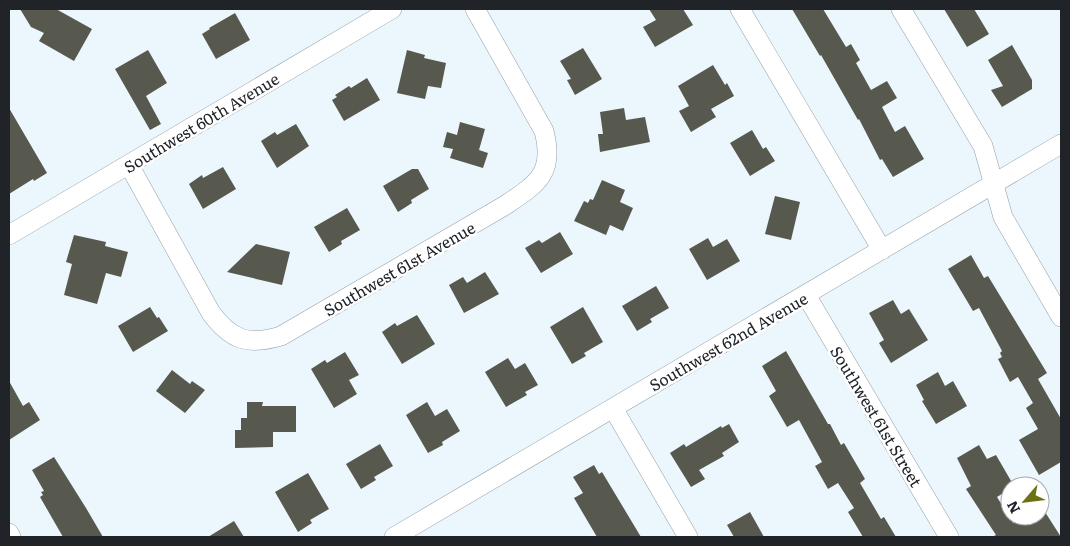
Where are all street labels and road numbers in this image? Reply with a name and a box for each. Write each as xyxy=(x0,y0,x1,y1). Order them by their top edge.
street label: Southwest 60th Avenue xyxy=(119,66,283,178)
street label: Southwest 61st Avenue xyxy=(319,215,479,321)
street label: Southwest 62nd Avenue xyxy=(644,286,812,396)
street label: Southwest 61st Street xyxy=(825,341,929,492)

